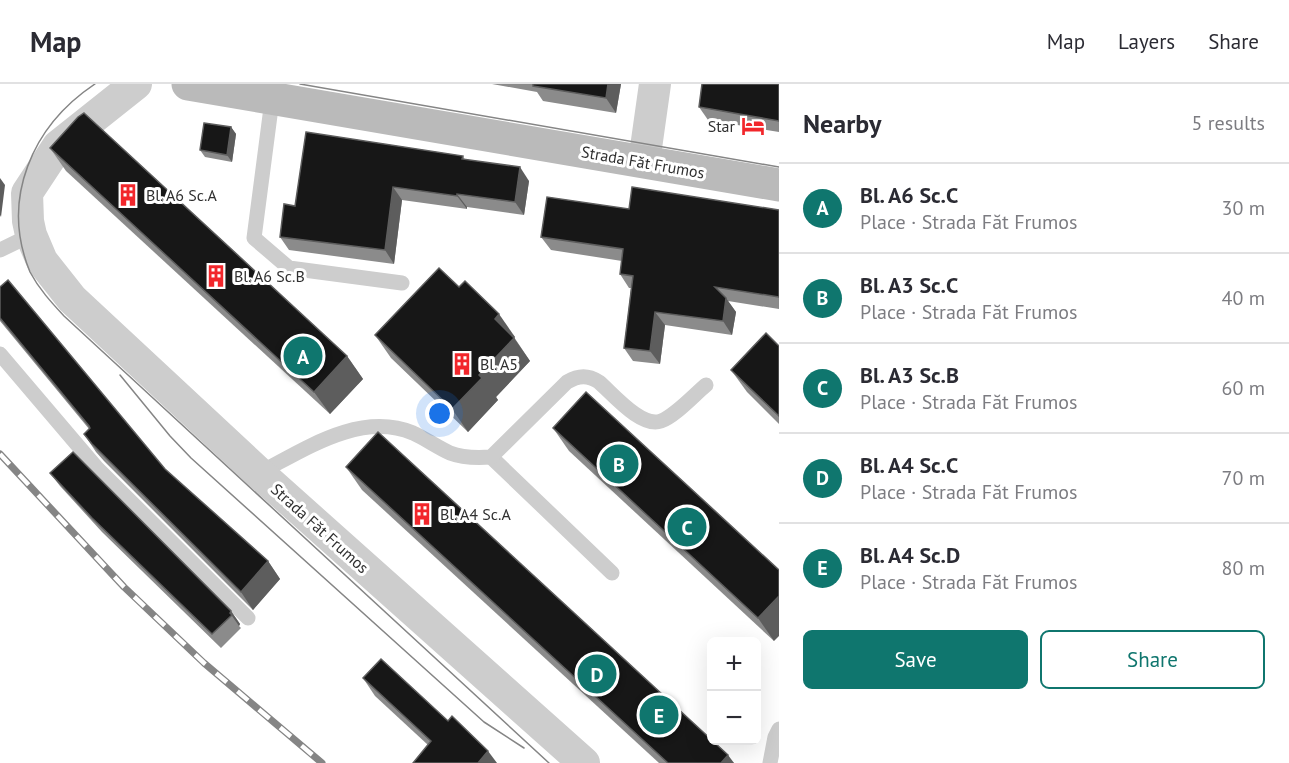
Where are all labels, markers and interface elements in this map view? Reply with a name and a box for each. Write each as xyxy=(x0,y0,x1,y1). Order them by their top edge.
text: Map xyxy=(30,23,81,60)
text: Map xyxy=(1047,28,1085,55)
text: Layers xyxy=(1118,28,1175,55)
text: Share xyxy=(1208,28,1259,55)
text: Nearby xyxy=(803,107,881,140)
text: 5 results xyxy=(1192,110,1265,136)
hotel icon: Star xyxy=(740,113,766,139)
place label: Star xyxy=(708,116,736,136)
street label: Strada Făt Frumos xyxy=(580,141,706,183)
text: Bl. A6 Sc.C xyxy=(860,181,958,209)
building icon: Bl. A6 Sc.A xyxy=(115,182,141,208)
place label: Bl. A6 Sc.A xyxy=(146,185,217,205)
text: A xyxy=(816,195,829,221)
text: 30 m xyxy=(1222,195,1265,221)
text: Place · Strada Făt Frumos xyxy=(860,209,1078,235)
building icon: Bl. A6 Sc.B xyxy=(203,263,229,289)
place label: Bl. A6 Sc.B xyxy=(234,266,305,286)
text: Bl. A3 Sc.C xyxy=(860,271,958,299)
text: B xyxy=(817,285,828,311)
text: 40 m xyxy=(1222,285,1265,311)
text: Place · Strada Făt Frumos xyxy=(860,299,1078,325)
pin: A xyxy=(284,334,322,378)
building icon: Bl. A5 xyxy=(449,351,475,377)
place label: Bl. A5 xyxy=(480,354,518,374)
text: Bl. A3 Sc.B xyxy=(860,361,959,389)
text: C xyxy=(817,375,828,401)
text: 60 m xyxy=(1222,375,1265,401)
text: Place · Strada Făt Frumos xyxy=(860,389,1078,415)
your location xyxy=(425,399,454,428)
pin: B xyxy=(600,442,638,487)
text: Bl. A4 Sc.C xyxy=(860,451,958,479)
text: D xyxy=(816,465,829,491)
text: 70 m xyxy=(1222,465,1265,491)
street label: Strada Făt Frumos xyxy=(267,479,373,577)
text: Place · Strada Făt Frumos xyxy=(860,479,1078,505)
building icon: Bl. A4 Sc.A xyxy=(409,501,435,527)
place label: Bl. A4 Sc.A xyxy=(440,504,511,524)
pin: C xyxy=(668,504,706,550)
text: Bl. A4 Sc.D xyxy=(860,541,960,569)
text: E xyxy=(817,555,828,581)
text: 80 m xyxy=(1222,555,1265,581)
text: Place · Strada Făt Frumos xyxy=(860,569,1078,595)
button: Save xyxy=(803,630,1028,689)
button: Share xyxy=(1040,630,1265,689)
map controls xyxy=(707,637,761,745)
button: + xyxy=(707,637,761,691)
pin: D xyxy=(578,652,616,696)
button: − xyxy=(707,691,761,745)
pin: E xyxy=(640,692,678,738)

